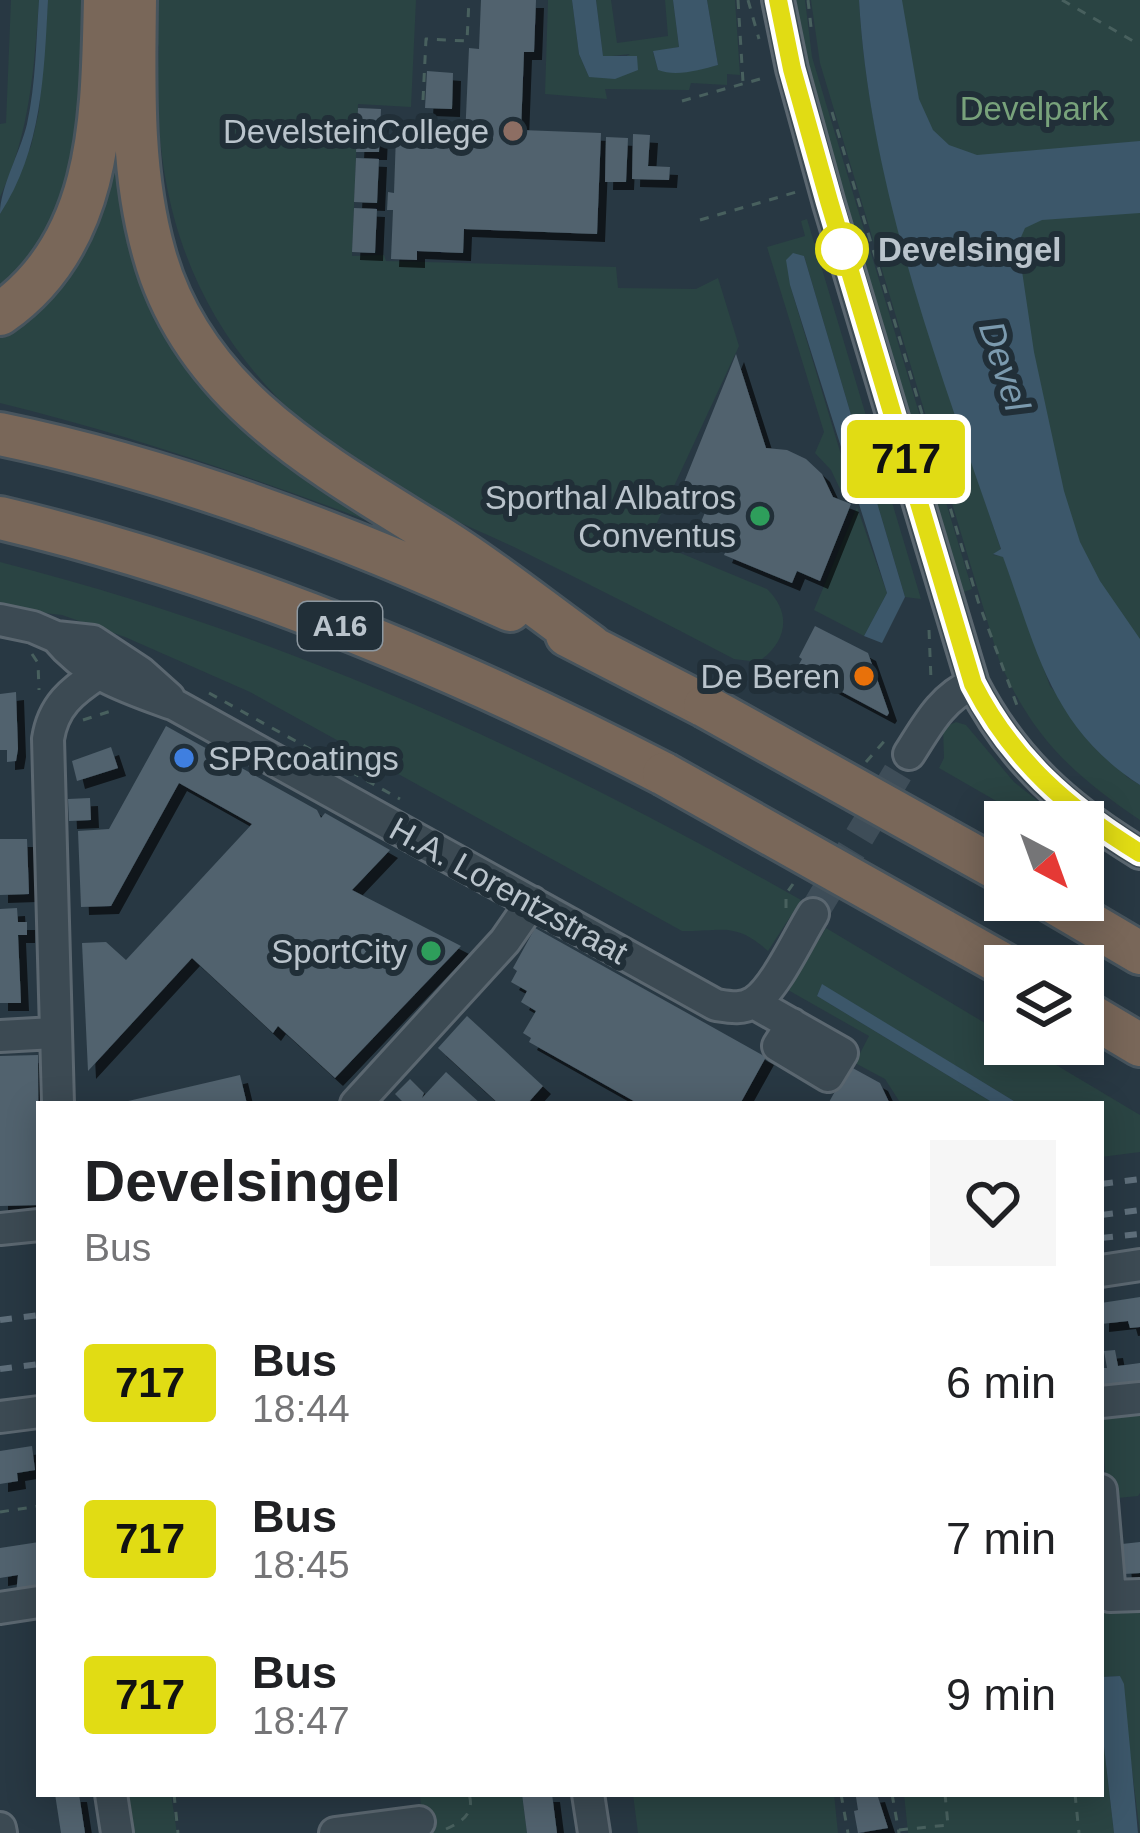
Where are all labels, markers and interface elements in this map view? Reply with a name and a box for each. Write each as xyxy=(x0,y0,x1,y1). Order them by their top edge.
park label: Develpark xyxy=(960,90,1109,127)
place label: DevelsteinCollege xyxy=(223,113,489,150)
marker: DevelsteinCollege xyxy=(500,118,526,144)
marker: Develsingel xyxy=(817,224,867,274)
place label: Develsingel xyxy=(878,231,1061,268)
water label: Devel xyxy=(971,316,1039,417)
line badge: 717 xyxy=(837,420,975,498)
text: 717 xyxy=(871,435,941,482)
place label: Sporthal Albatros Conventus xyxy=(485,479,736,554)
marker: Sporthal Albatros Conventus xyxy=(747,503,773,529)
road number: A16 xyxy=(298,602,382,650)
place label: De Beren xyxy=(701,658,840,695)
marker: De Beren xyxy=(851,663,877,689)
place label: SPRcoatings xyxy=(208,740,399,777)
marker: SPRcoatings xyxy=(171,745,197,771)
north arrow xyxy=(984,801,1104,921)
map controls xyxy=(984,801,1104,1065)
street label: H.A. Lorentzstraat xyxy=(383,810,634,971)
place label: SportCity xyxy=(271,933,407,970)
marker: SportCity xyxy=(418,938,444,964)
button: layers xyxy=(984,945,1104,1065)
button: heart xyxy=(930,1140,1056,1266)
text: Develsingel xyxy=(84,1149,401,1213)
text: Bus xyxy=(84,1226,151,1269)
text: Bus xyxy=(252,1335,337,1386)
text: 6 min xyxy=(946,1357,1056,1408)
text: 717 xyxy=(115,1359,185,1406)
text: 18:44 xyxy=(252,1387,350,1430)
text: Bus xyxy=(252,1491,337,1542)
text: 7 min xyxy=(946,1513,1056,1564)
text: 717 xyxy=(115,1515,185,1562)
text: 18:45 xyxy=(252,1543,350,1586)
text: Bus xyxy=(252,1647,337,1698)
text: 9 min xyxy=(946,1669,1056,1720)
text: 717 xyxy=(115,1671,185,1718)
text: 18:47 xyxy=(252,1699,350,1742)

